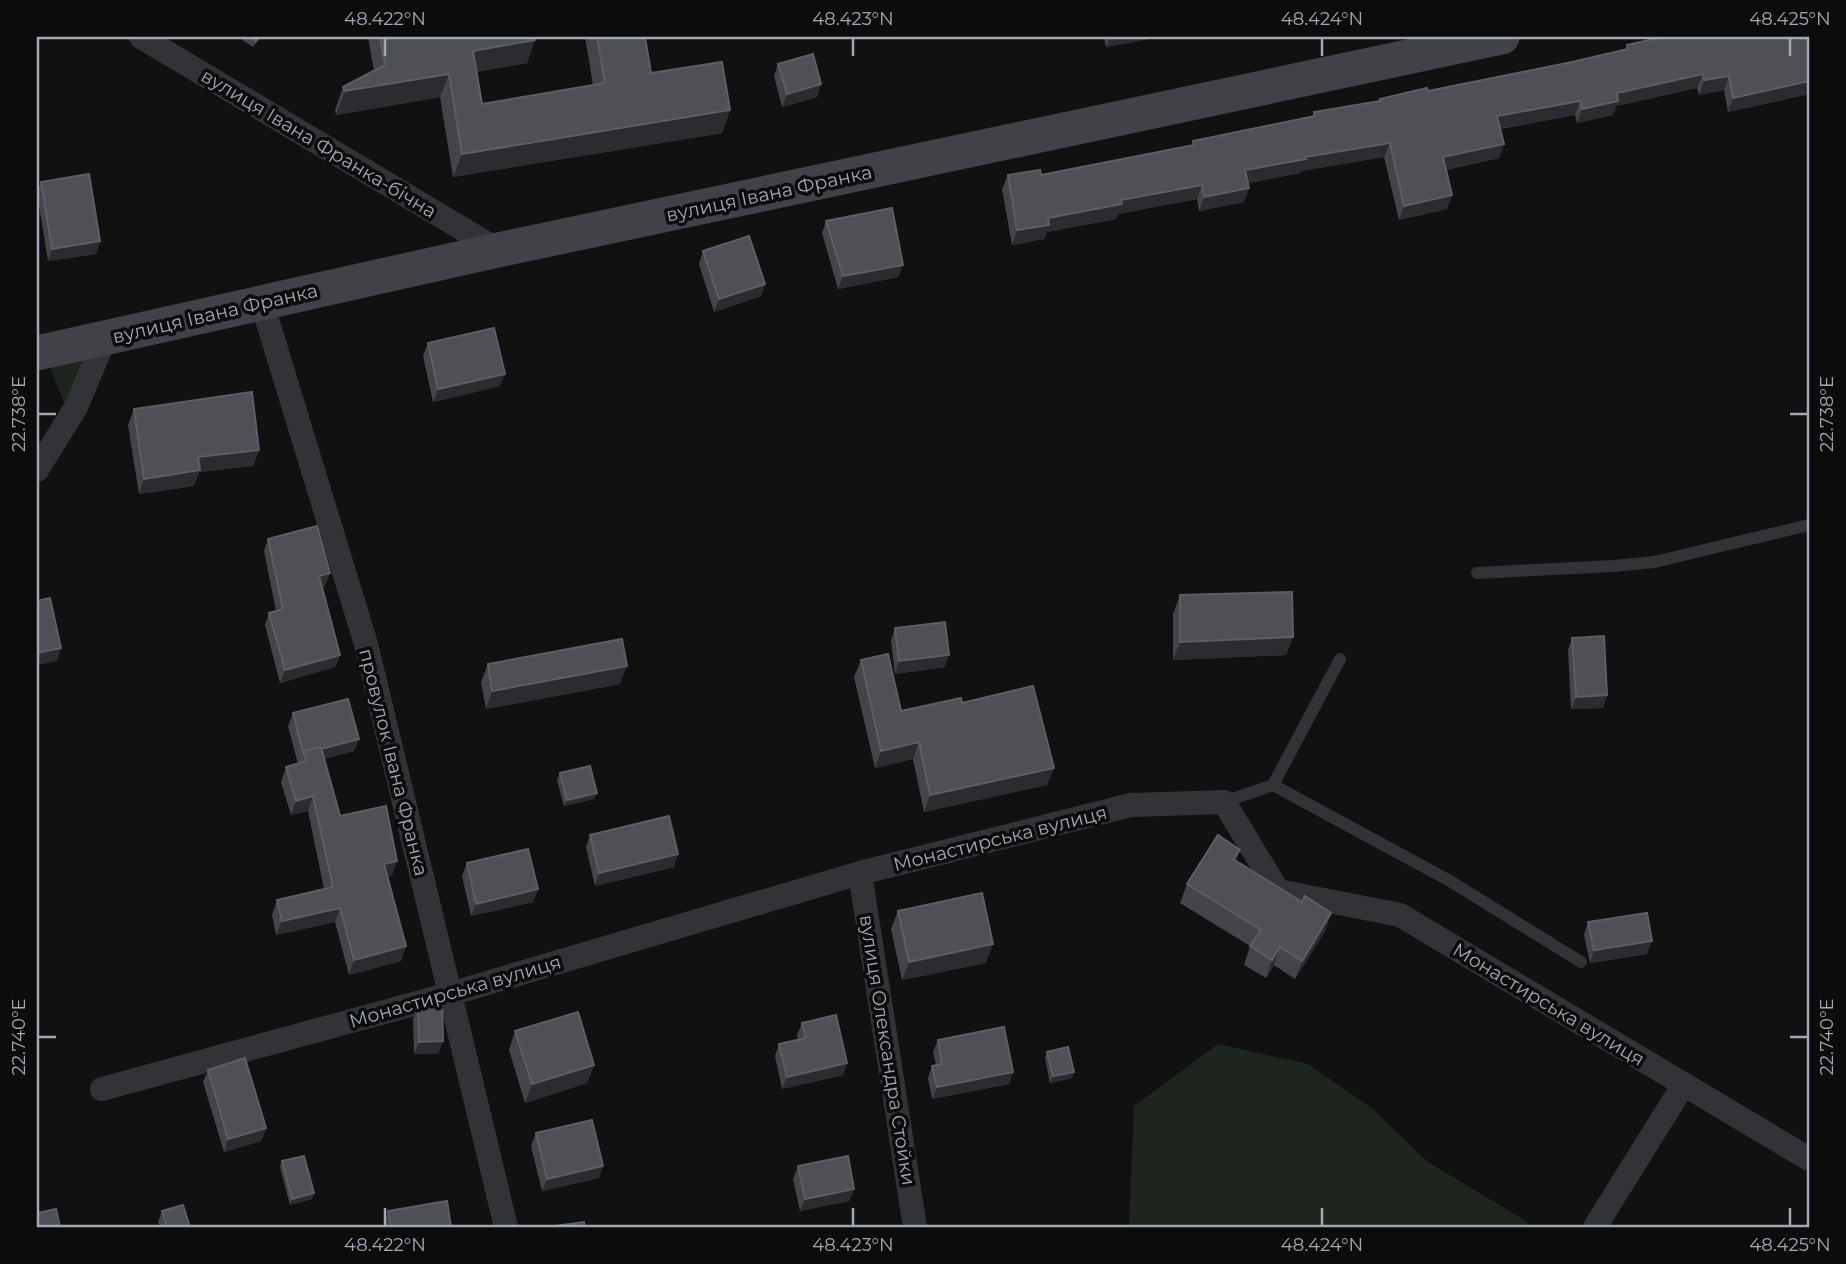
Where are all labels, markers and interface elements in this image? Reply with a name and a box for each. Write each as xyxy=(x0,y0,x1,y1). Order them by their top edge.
text: 48.422°N xyxy=(344,8,426,30)
text: 48.423°N xyxy=(812,8,894,30)
text: 48.424°N xyxy=(1281,8,1363,30)
text: 48.425°N xyxy=(1749,8,1831,30)
street label: вулиця Івана Франка-бічна xyxy=(197,64,441,223)
street label: вулиця Івана Франка xyxy=(664,160,874,227)
street label: вулиця Івана Франка xyxy=(110,279,320,348)
text: 22.738°E xyxy=(8,376,30,452)
text: 22.738°E xyxy=(1816,376,1838,452)
street label: провулок Івана Франка xyxy=(354,646,433,878)
street label: Монастирська вулиця xyxy=(891,801,1109,876)
street label: вулиця Олександра Стойки xyxy=(855,913,920,1187)
street label: Монастирська вулиця xyxy=(1449,938,1649,1071)
street label: Монастирська вулиця xyxy=(346,950,564,1033)
text: 22.740°E xyxy=(8,998,30,1076)
text: 22.740°E xyxy=(1816,998,1838,1076)
text: 48.422°N xyxy=(344,1234,426,1256)
text: 48.423°N xyxy=(812,1234,894,1256)
text: 48.424°N xyxy=(1281,1234,1363,1256)
text: 48.425°N xyxy=(1749,1234,1831,1256)

